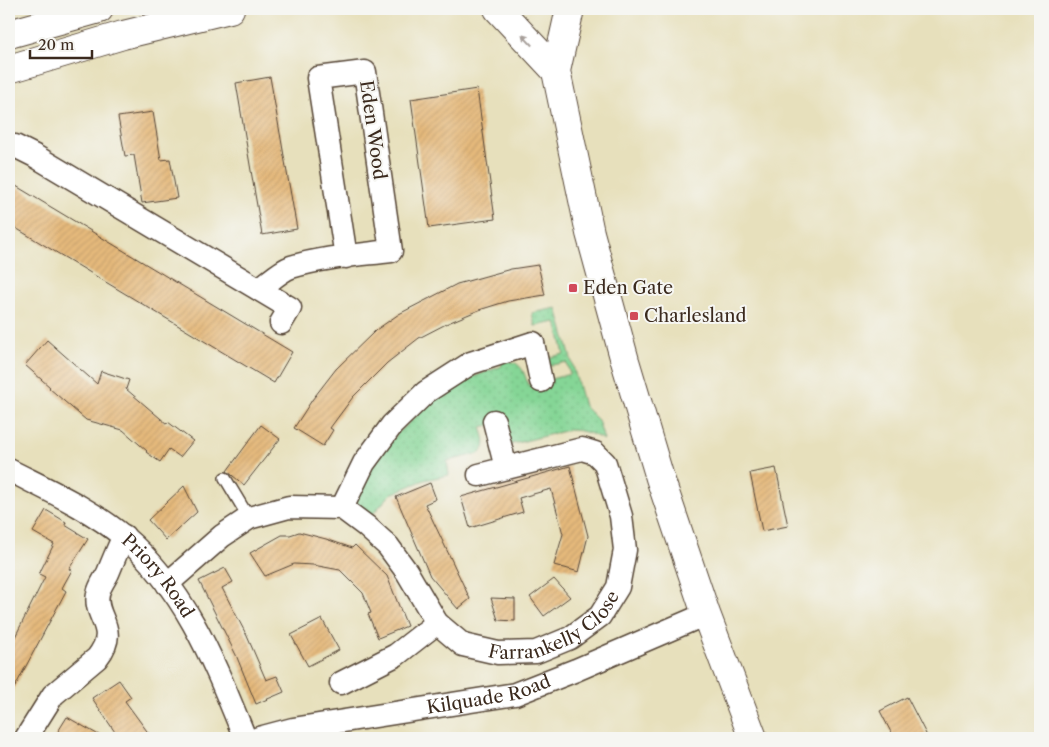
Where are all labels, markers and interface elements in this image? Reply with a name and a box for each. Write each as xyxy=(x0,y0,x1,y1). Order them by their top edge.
scale bar xyxy=(30,28,92,60)
one-way arrow xyxy=(521,34,533,46)
text: 20 m xyxy=(38,35,74,54)
street label: Eden Wood xyxy=(355,79,391,181)
place label: Eden Gate xyxy=(583,277,673,299)
marker: Eden Gate xyxy=(567,282,579,294)
place label: Charlesland xyxy=(644,305,747,327)
marker: Charlesland xyxy=(628,310,640,322)
street label: Priory Road xyxy=(117,529,198,622)
street label: Farrankelly Close xyxy=(486,587,624,664)
street label: Kilquade Road xyxy=(425,670,554,719)

